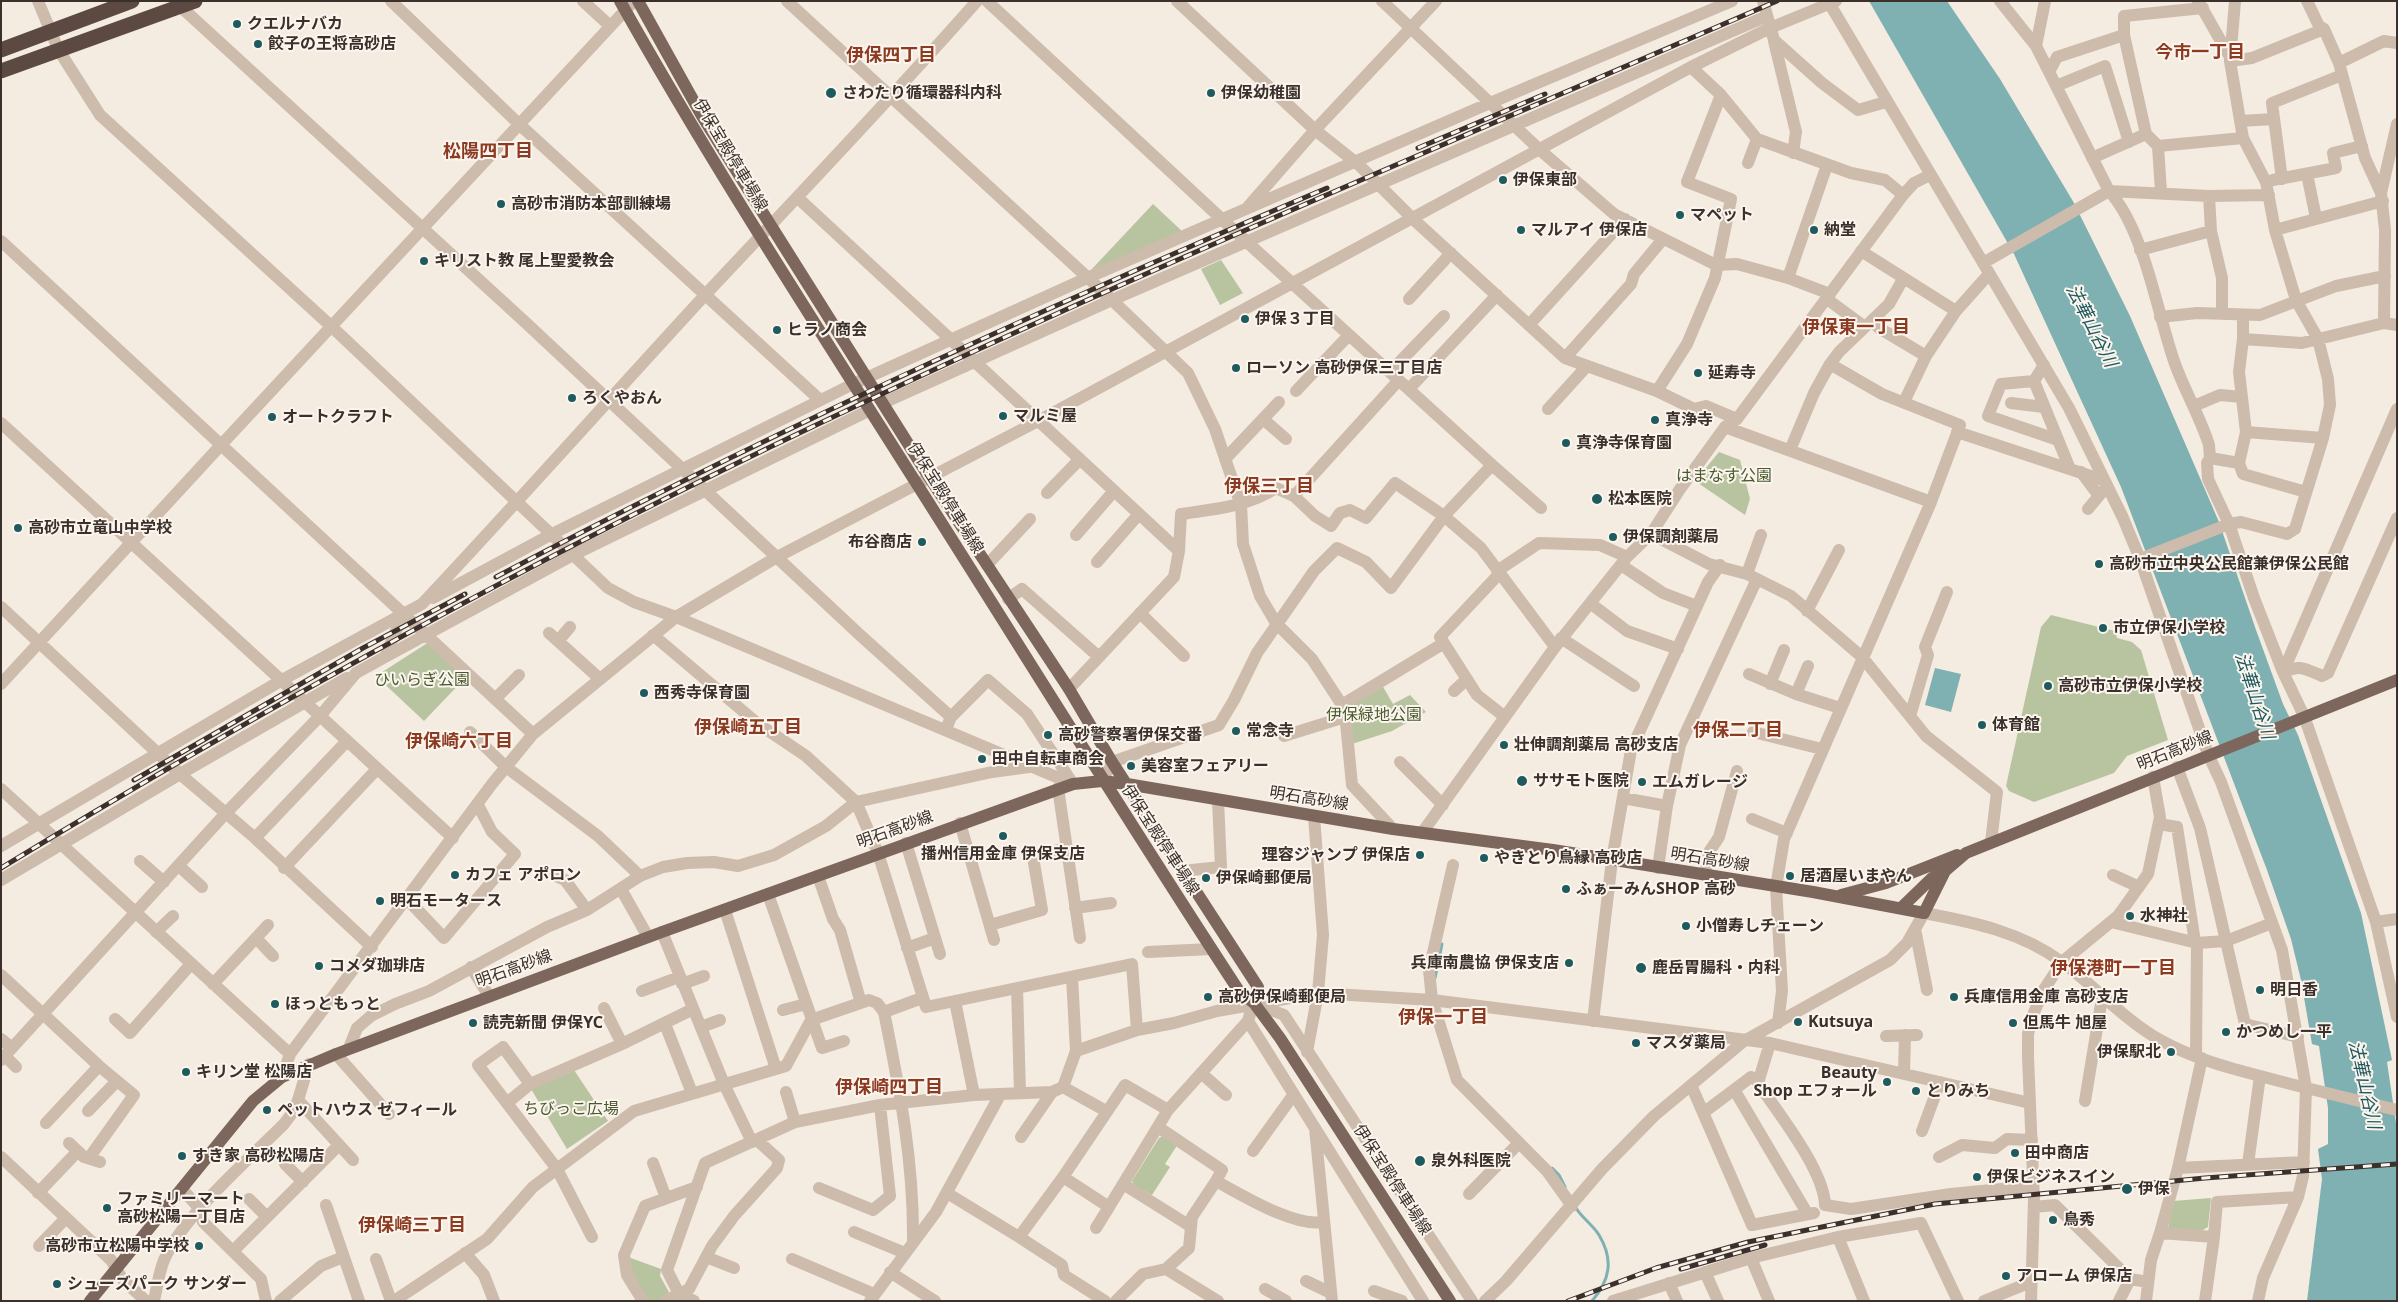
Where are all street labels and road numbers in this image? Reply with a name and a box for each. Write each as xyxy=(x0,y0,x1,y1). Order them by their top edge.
street label: 伊保宝殿停車場線 xyxy=(689,95,771,215)
street label: 伊保宝殿停車場線 xyxy=(903,439,987,557)
street label: 明石高砂線 xyxy=(2134,727,2216,775)
street label: 伊保宝殿停車場線 xyxy=(1117,781,1203,899)
street label: 明石高砂線 xyxy=(1268,783,1350,815)
street label: 明石高砂線 xyxy=(854,807,936,853)
street label: 明石高砂線 xyxy=(1669,844,1751,876)
street label: 明石高砂線 xyxy=(473,946,555,992)
street label: 伊保宝殿停車場線 xyxy=(1349,1121,1435,1239)

